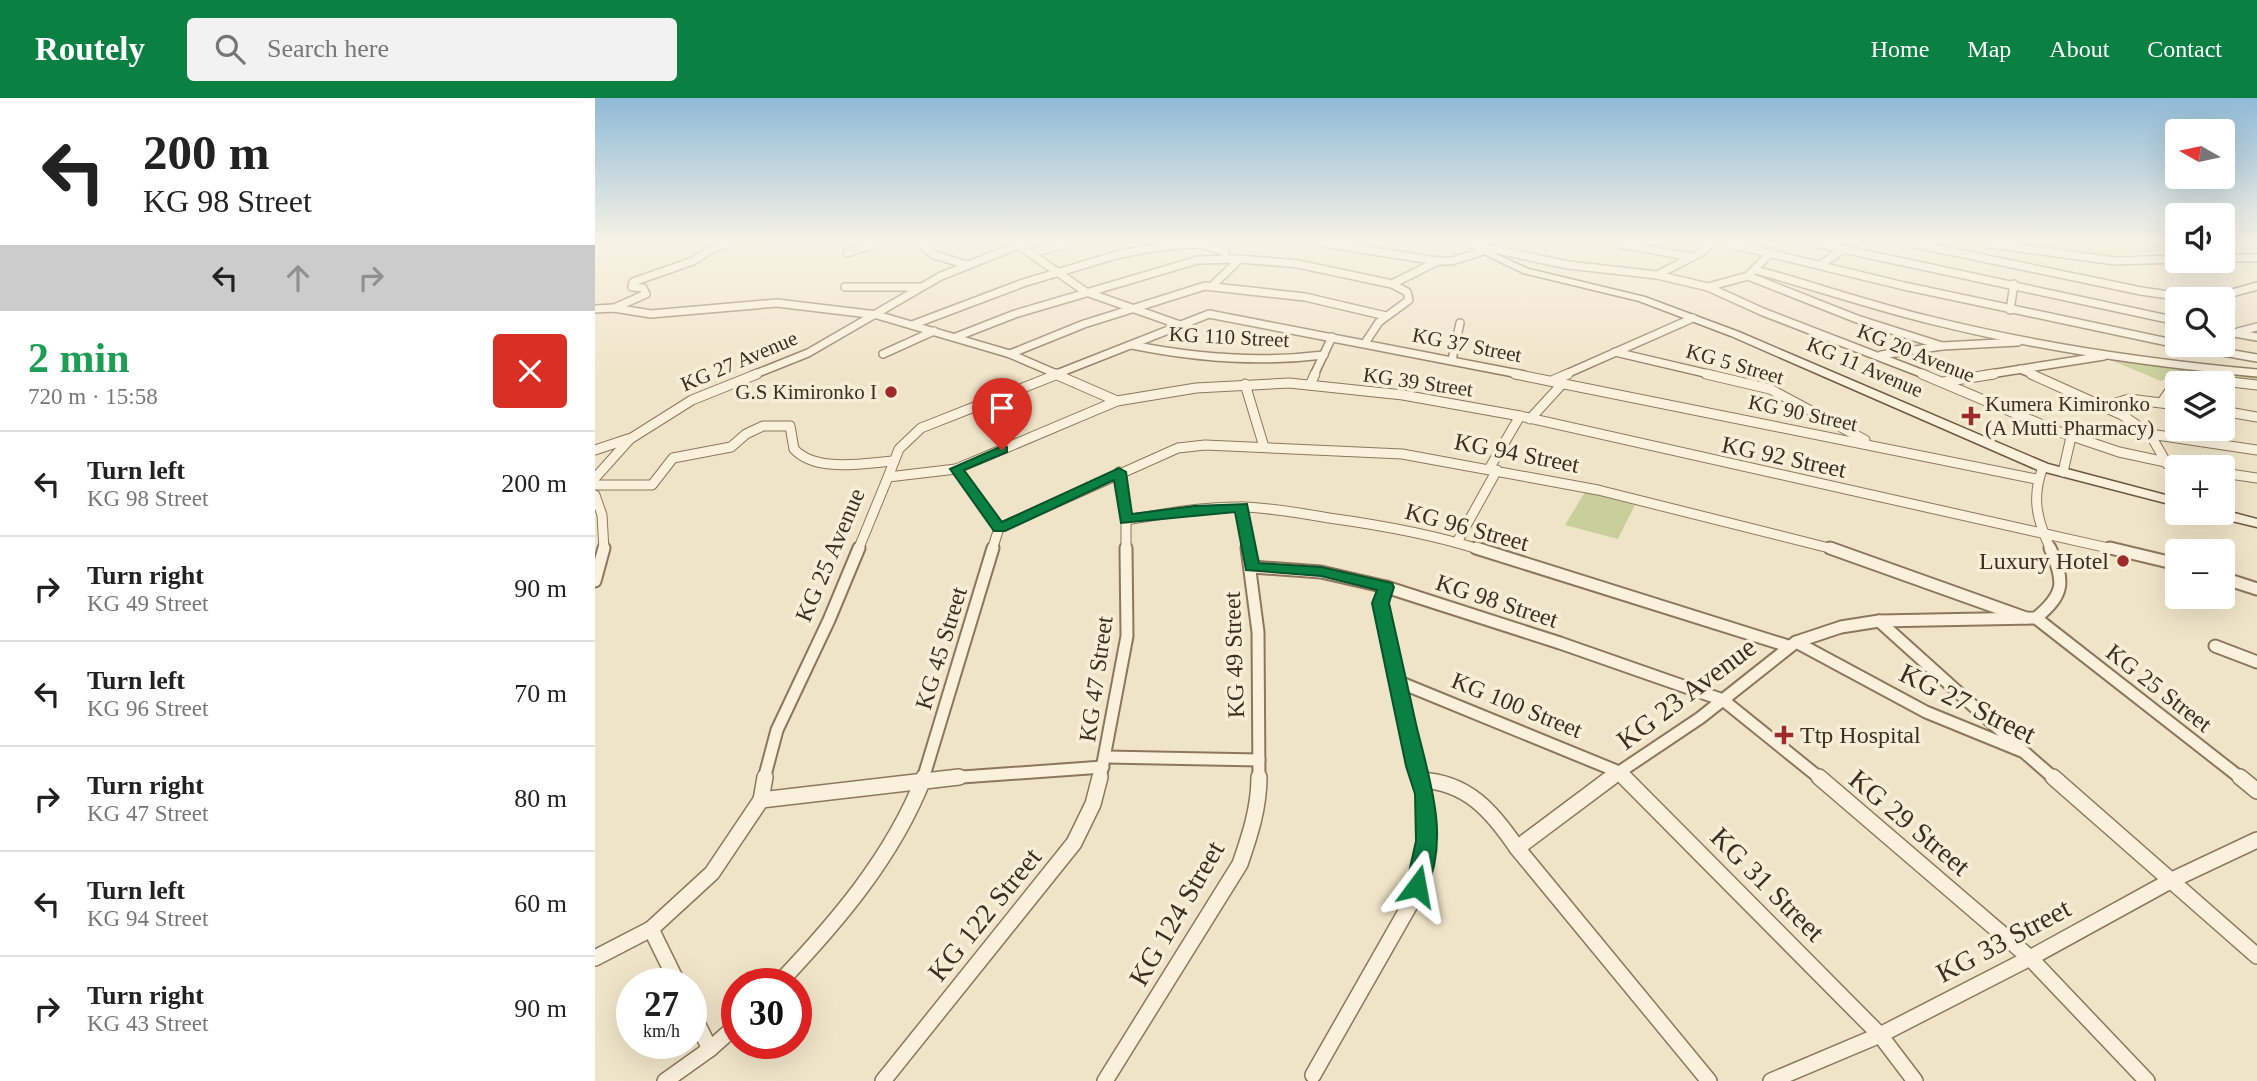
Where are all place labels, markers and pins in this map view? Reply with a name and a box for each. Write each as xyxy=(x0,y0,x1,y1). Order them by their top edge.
pin xyxy=(972,378,1032,450)
place label: G.S Kimironko I xyxy=(735,380,877,404)
marker: G.S Kimironko I xyxy=(883,384,899,400)
place label: Kumera Kimironko (A Mutti Pharmacy) xyxy=(1985,392,2154,440)
marker: Kumera Kimironko (A Mutti Pharmacy) xyxy=(1963,408,1979,424)
place label: Luxury Hotel xyxy=(1979,548,2109,574)
marker: Luxury Hotel xyxy=(2115,553,2131,569)
place label: Ttp Hospital xyxy=(1800,722,1921,748)
marker: Ttp Hospital xyxy=(1774,725,1794,745)

